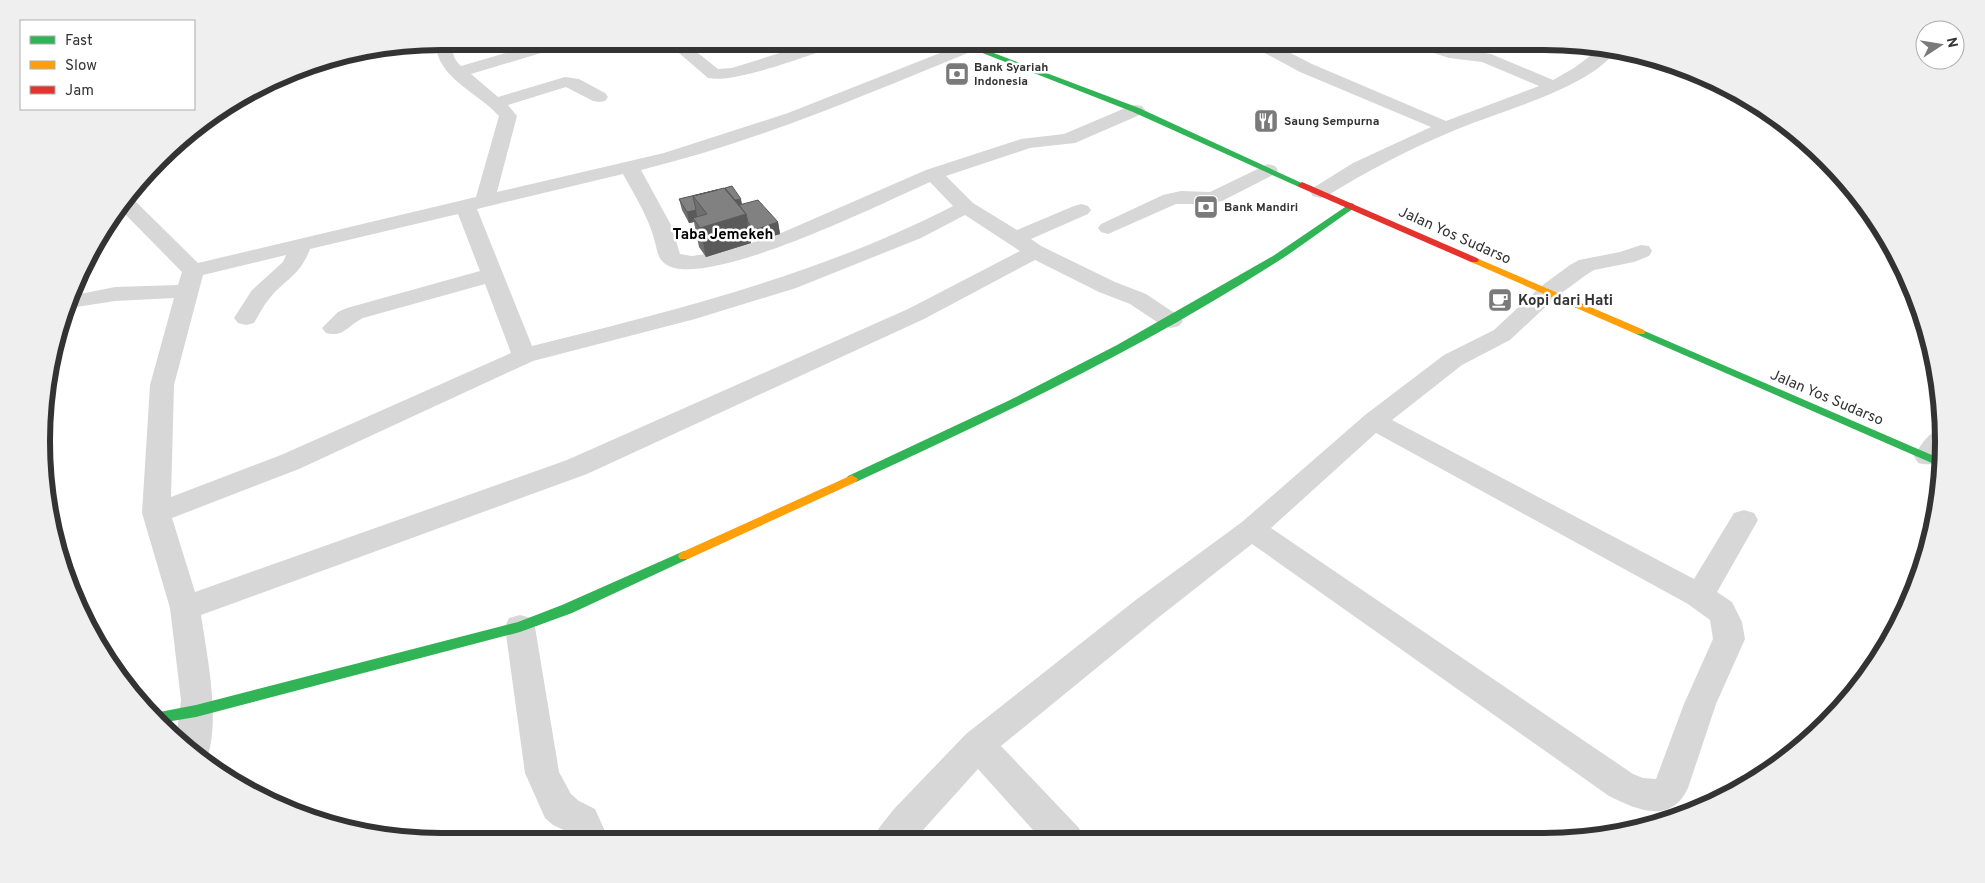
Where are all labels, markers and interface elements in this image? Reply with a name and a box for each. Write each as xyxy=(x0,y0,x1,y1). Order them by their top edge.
legend xyxy=(20,20,195,110)
north arrow xyxy=(1915,20,1965,70)
text: Fast xyxy=(65,32,93,51)
text: N xyxy=(1942,36,1961,49)
text: Slow xyxy=(65,57,97,76)
place label: Bank Syariah Indonesia xyxy=(974,60,1048,90)
bank icon: Bank Syariah Indonesia xyxy=(944,61,970,87)
text: Jam xyxy=(65,82,94,101)
restaurant icon: Saung Sempurna xyxy=(1253,108,1279,134)
place label: Saung Sempurna xyxy=(1284,114,1379,130)
bank icon: Bank Mandiri xyxy=(1193,194,1219,220)
place label: Bank Mandiri xyxy=(1224,200,1298,216)
street label: Jalan Yos Sudarso xyxy=(1395,203,1514,270)
district label: Taba Jemekeh xyxy=(673,226,773,245)
cafe icon: Kopi dari Hati xyxy=(1487,287,1513,313)
place label: Kopi dari Hati xyxy=(1518,292,1613,311)
street label: Jalan Yos Sudarso xyxy=(1767,366,1886,431)

